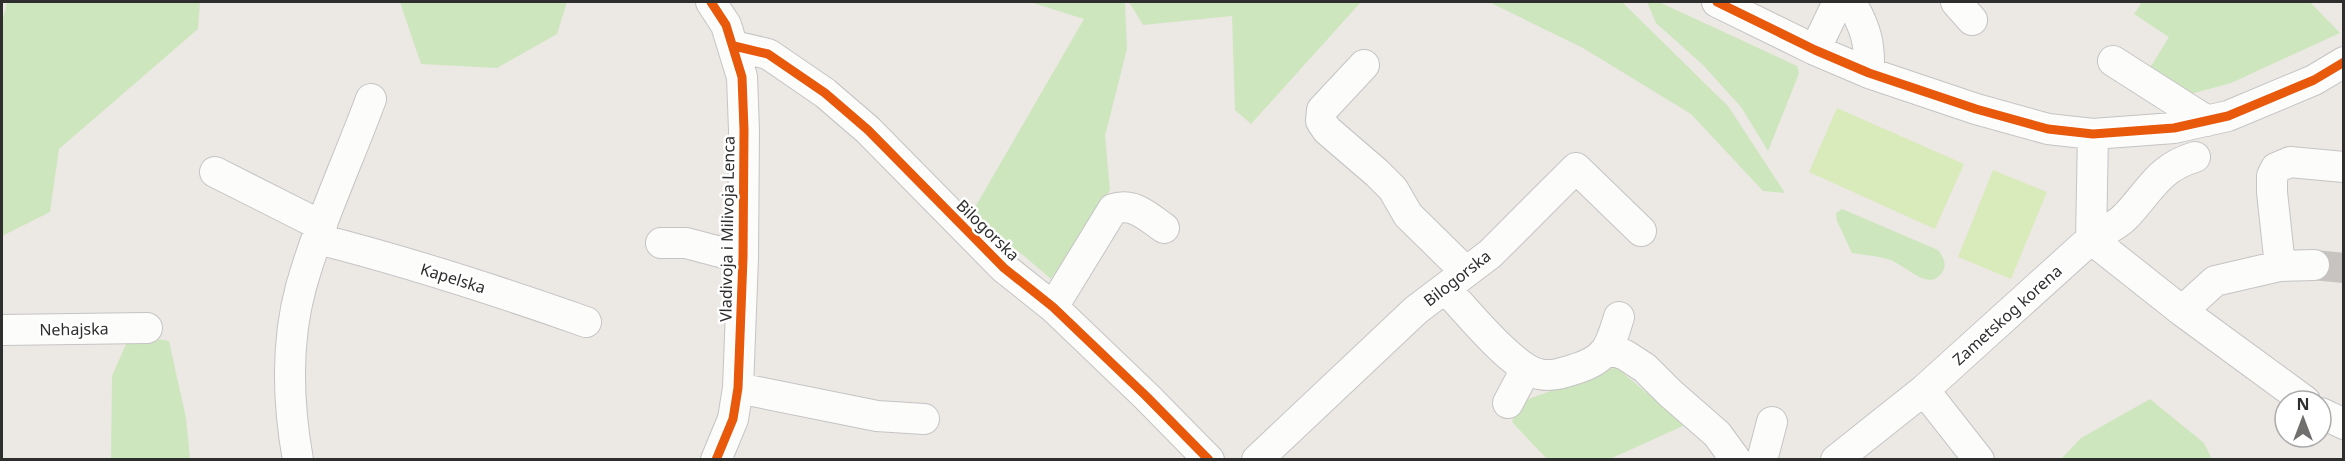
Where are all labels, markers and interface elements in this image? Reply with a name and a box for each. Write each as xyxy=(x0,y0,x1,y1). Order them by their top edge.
street label: Vladivoja i Milivoja Lenca xyxy=(714,136,740,322)
street label: Bilogorska xyxy=(952,194,1024,266)
street label: Bilogorska xyxy=(1419,245,1495,311)
street label: Kapelska xyxy=(418,258,488,298)
street label: Zametskog korena xyxy=(1948,260,2066,370)
street label: Nehajska xyxy=(39,317,109,341)
north arrow xyxy=(2273,389,2333,449)
text: N xyxy=(2296,393,2310,415)

